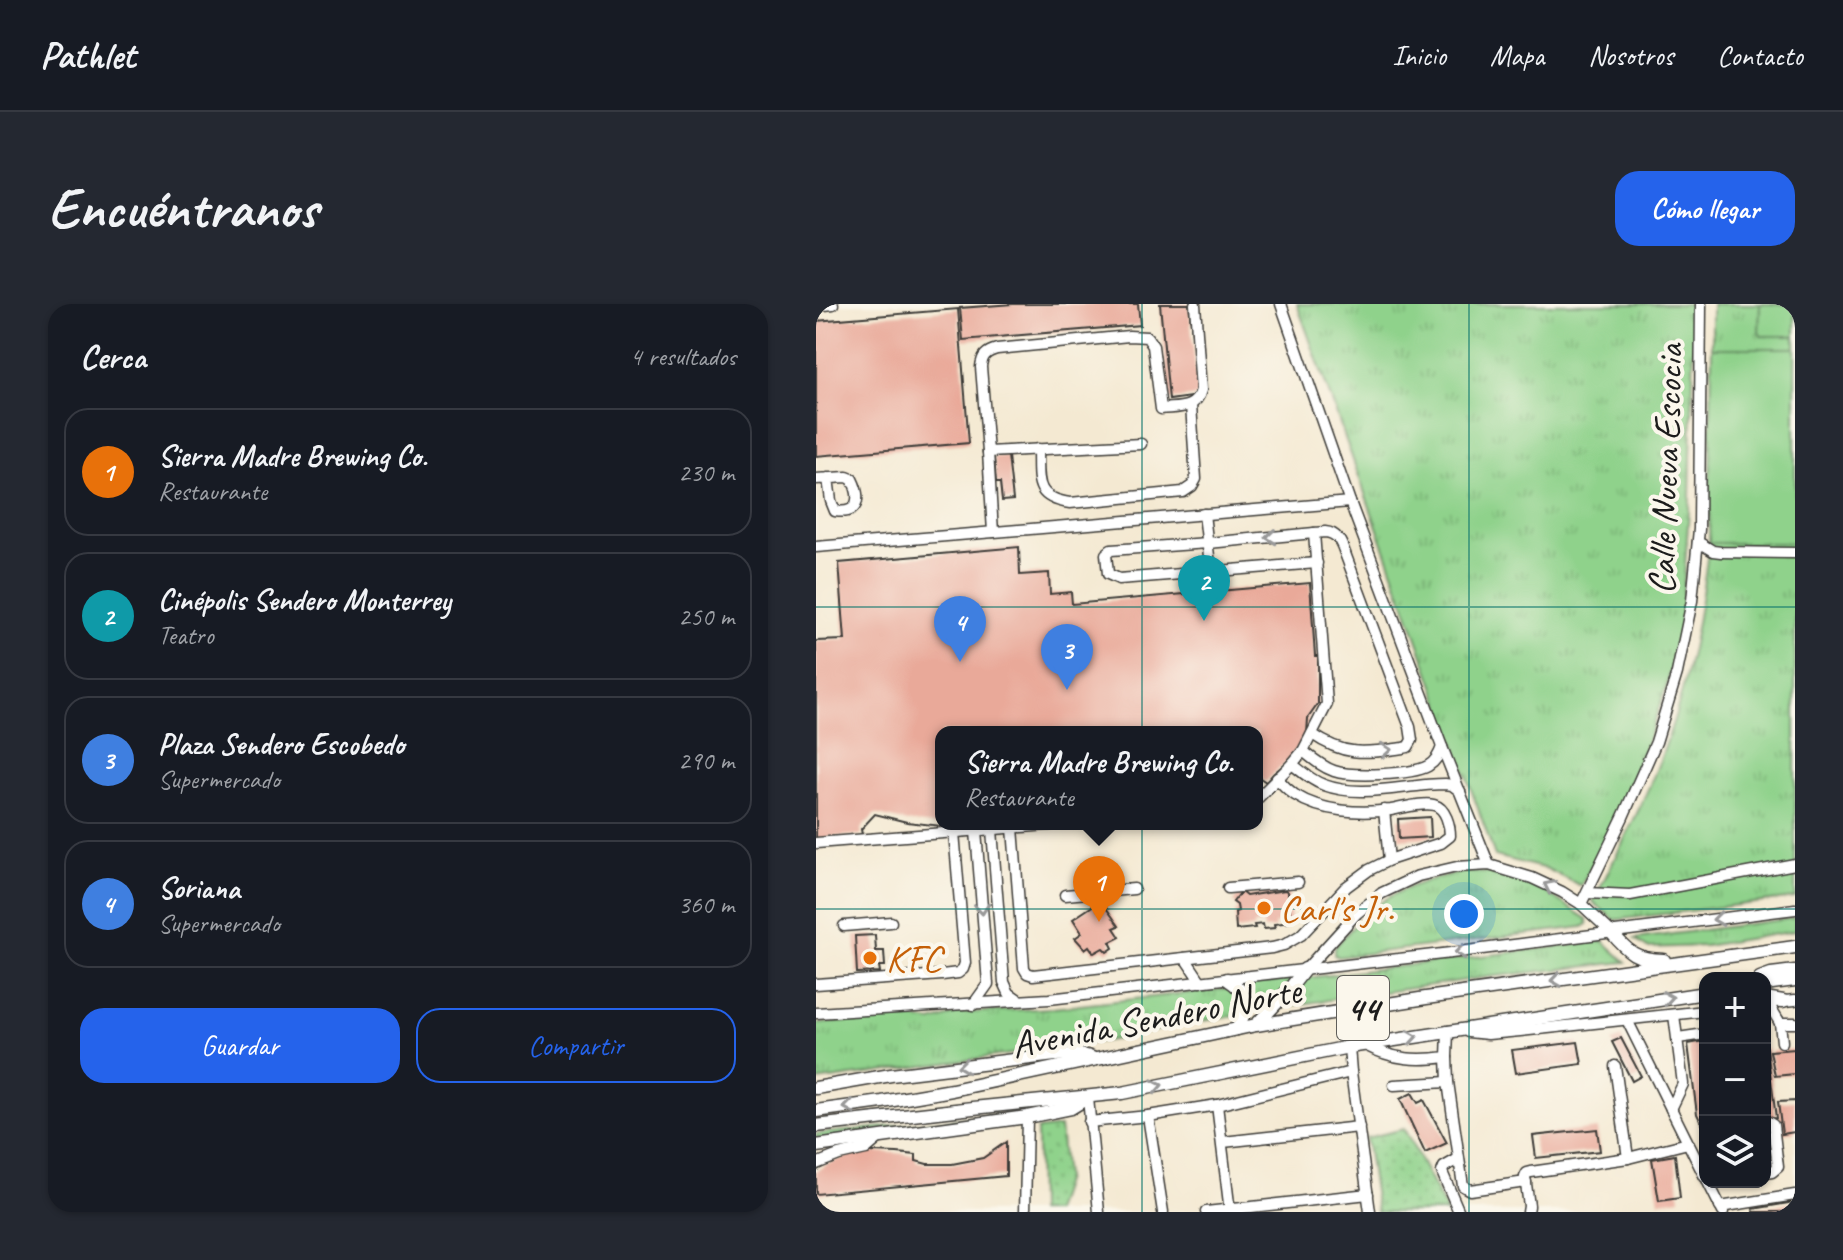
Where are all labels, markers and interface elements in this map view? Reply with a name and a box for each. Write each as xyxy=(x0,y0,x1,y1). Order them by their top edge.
text: Pathlet xyxy=(40,32,135,79)
text: Inicio xyxy=(1392,38,1446,73)
text: Mapa xyxy=(1490,38,1544,73)
text: Nosotros xyxy=(1588,38,1673,73)
text: Contacto xyxy=(1717,38,1803,73)
button: Cómo llegar xyxy=(1615,171,1795,246)
text: Encuéntranos xyxy=(48,173,318,244)
text: Cerca xyxy=(80,335,146,378)
text: 4 resultados xyxy=(630,340,736,373)
street label: Calle Nueva Escocia xyxy=(1638,340,1693,595)
text: Sierra Madre Brewing Co. xyxy=(158,437,427,475)
text: 1 xyxy=(102,456,114,489)
text: 230 m xyxy=(678,456,734,489)
text: Restaurante xyxy=(158,475,267,508)
one-way arrow xyxy=(1264,528,1277,545)
pin: 2 xyxy=(1178,555,1230,621)
text: Cinépolis Sendero Monterrey xyxy=(158,581,451,619)
pin: 4 xyxy=(934,596,986,662)
text: 2 xyxy=(102,600,114,633)
text: 250 m xyxy=(678,600,734,633)
text: Teatro xyxy=(158,619,214,652)
pin: 3 xyxy=(1041,624,1093,690)
text: Plaza Sendero Escobedo xyxy=(158,725,404,763)
popup xyxy=(935,726,1263,830)
one-way arrow xyxy=(1380,742,1393,759)
text: Sierra Madre Brewing Co. xyxy=(964,743,1234,781)
text: 3 xyxy=(102,744,114,777)
text: 290 m xyxy=(678,744,734,777)
text: Supermercado xyxy=(158,763,280,796)
text: Restaurante xyxy=(964,781,1074,814)
pin: 1 xyxy=(1073,856,1125,922)
text: Soriana xyxy=(158,869,240,907)
one-way arrow xyxy=(1543,880,1558,896)
place label: Carl's Jr. xyxy=(1280,885,1395,932)
text: 4 xyxy=(102,888,114,921)
text: 360 m xyxy=(678,888,734,921)
your location xyxy=(1444,894,1484,934)
marker: Carl's Jr. xyxy=(1255,899,1273,917)
one-way arrow xyxy=(974,903,991,916)
text: Supermercado xyxy=(158,907,280,940)
one-way arrow xyxy=(1711,910,1724,927)
place label: KFC xyxy=(886,935,946,982)
one-way arrow xyxy=(1453,943,1466,960)
marker: KFC xyxy=(861,949,879,967)
street label: Avenida Sendero Norte xyxy=(1008,966,1307,1069)
one-way arrow xyxy=(1549,971,1563,988)
map controls xyxy=(1699,972,1771,1188)
button: + xyxy=(1699,972,1771,1044)
road number: 44 xyxy=(1337,976,1389,1040)
one-way arrow xyxy=(1661,990,1675,1007)
button: Guardar xyxy=(80,1008,400,1083)
button: Compartir xyxy=(416,1008,736,1083)
one-way arrow xyxy=(1406,1029,1419,1046)
button: − xyxy=(1699,1044,1771,1116)
one-way arrow xyxy=(956,1057,970,1074)
one-way arrow xyxy=(1150,1079,1164,1096)
one-way arrow xyxy=(842,1098,856,1115)
button: layers xyxy=(1699,1116,1771,1188)

